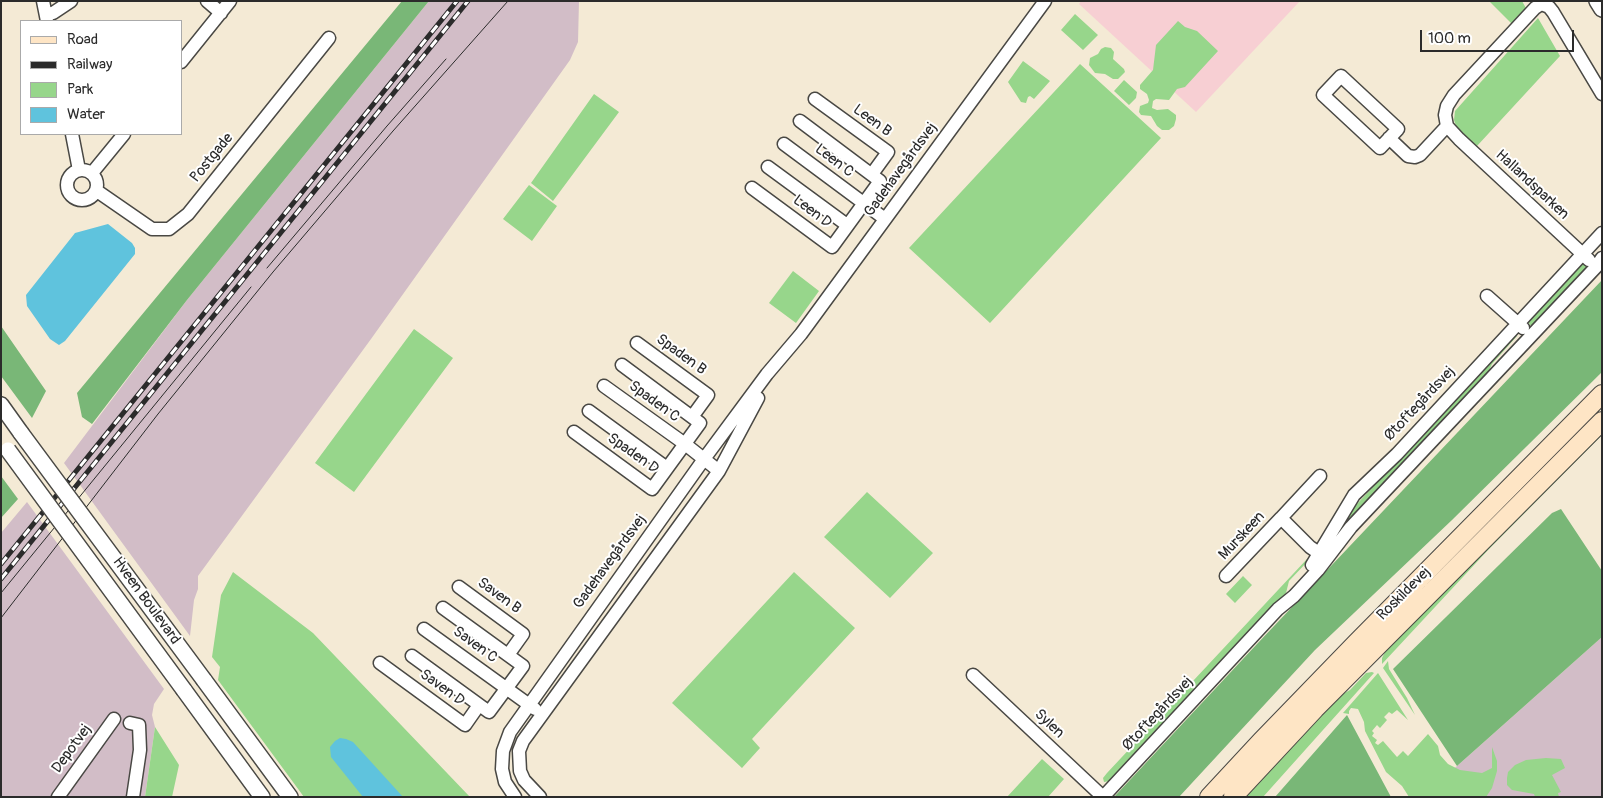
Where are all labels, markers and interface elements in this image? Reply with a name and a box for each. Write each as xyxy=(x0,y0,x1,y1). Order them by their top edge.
legend xyxy=(20,20,182,135)
scale bar xyxy=(1423,20,1577,52)
text: 100 m xyxy=(1428,29,1471,48)
text: Road xyxy=(67,30,98,49)
text: Railway xyxy=(67,55,112,74)
text: Park xyxy=(67,80,93,99)
street label: Leen B xyxy=(849,101,895,141)
text: Water xyxy=(67,105,105,124)
street label: Gadehavegårdsvej xyxy=(861,119,941,221)
street label: Postgade xyxy=(187,130,237,186)
street label: Leen C xyxy=(811,141,857,181)
street label: Hallandsparken xyxy=(1492,146,1572,224)
street label: Leen D xyxy=(789,192,835,232)
street label: Spaden B xyxy=(652,331,710,379)
street label: Øtoftegårdsvej xyxy=(1381,363,1459,445)
street label: Spaden C xyxy=(625,378,683,426)
street label: Spaden D xyxy=(604,430,662,478)
street label: Murskeen xyxy=(1215,508,1269,564)
street label: Gadehavegårdsvej xyxy=(570,511,650,613)
street label: Hveen Boulevard xyxy=(108,554,184,648)
street label: Roskildevej xyxy=(1373,563,1435,625)
street label: Saven B xyxy=(474,574,524,618)
street label: Saven C xyxy=(449,623,501,667)
street label: Saven D xyxy=(416,666,468,710)
street label: Øtoftegårdsvej xyxy=(1119,673,1197,755)
street label: Sylen xyxy=(1030,706,1068,742)
street label: Depotvej xyxy=(48,721,96,777)

